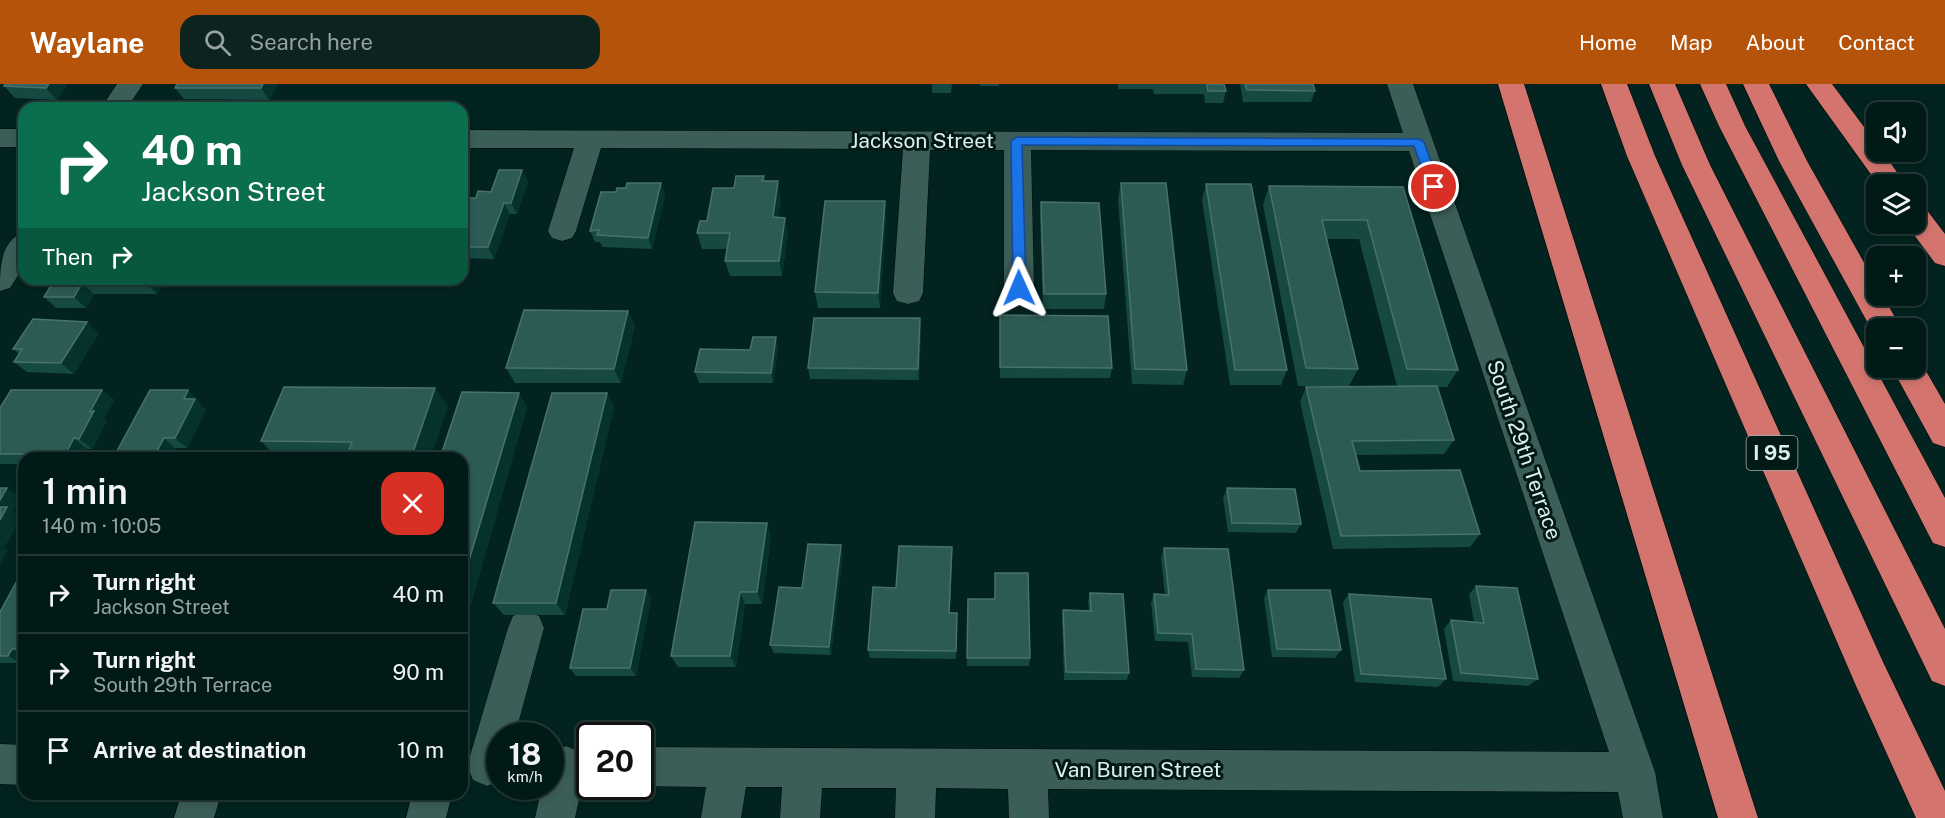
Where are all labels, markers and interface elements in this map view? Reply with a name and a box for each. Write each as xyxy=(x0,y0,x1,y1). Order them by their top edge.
search box xyxy=(180,15,600,69)
text: Waylane xyxy=(30,26,144,59)
icon: search xyxy=(201,26,234,59)
text: Search here xyxy=(249,29,373,55)
text: Home xyxy=(1579,30,1637,55)
text: Map xyxy=(1670,30,1713,55)
text: About xyxy=(1746,30,1805,55)
text: Contact xyxy=(1838,30,1915,55)
map controls xyxy=(1866,102,1926,378)
button: sound xyxy=(1866,102,1926,162)
text: 40 m xyxy=(141,125,243,174)
icon: right xyxy=(42,126,120,204)
street label: Jackson Street xyxy=(850,128,994,153)
pin xyxy=(1408,161,1459,212)
icon: arrive xyxy=(1417,170,1450,203)
button: layers xyxy=(1866,174,1926,234)
text: Jackson Street xyxy=(141,175,326,207)
icon: right xyxy=(105,240,138,273)
text: Then xyxy=(42,244,93,270)
button: + xyxy=(1866,246,1926,306)
position arrow xyxy=(987,256,1051,320)
button: − xyxy=(1866,318,1926,378)
street label: South 29th Terrace xyxy=(1482,357,1567,543)
road number: I 95 xyxy=(1746,436,1798,470)
text: 1 min xyxy=(42,470,128,512)
button: close xyxy=(381,472,444,535)
text: 140 m · 10:05 xyxy=(42,514,161,538)
text: Turn right xyxy=(93,569,196,595)
icon: right xyxy=(42,578,75,611)
text: 40 m xyxy=(392,581,444,607)
text: Jackson Street xyxy=(93,595,230,619)
text: Turn right xyxy=(93,647,196,673)
icon: right xyxy=(42,656,75,689)
text: 90 m xyxy=(393,659,444,685)
text: South 29th Terrace xyxy=(93,673,272,697)
speed limit sign: 20 xyxy=(576,722,654,800)
icon: arrive xyxy=(42,734,75,767)
text: 18 xyxy=(509,736,541,772)
text: Arrive at destination xyxy=(93,737,306,763)
text: 10 m xyxy=(397,737,444,763)
street label: Van Buren Street xyxy=(1055,757,1221,782)
text: km/h xyxy=(507,768,543,785)

